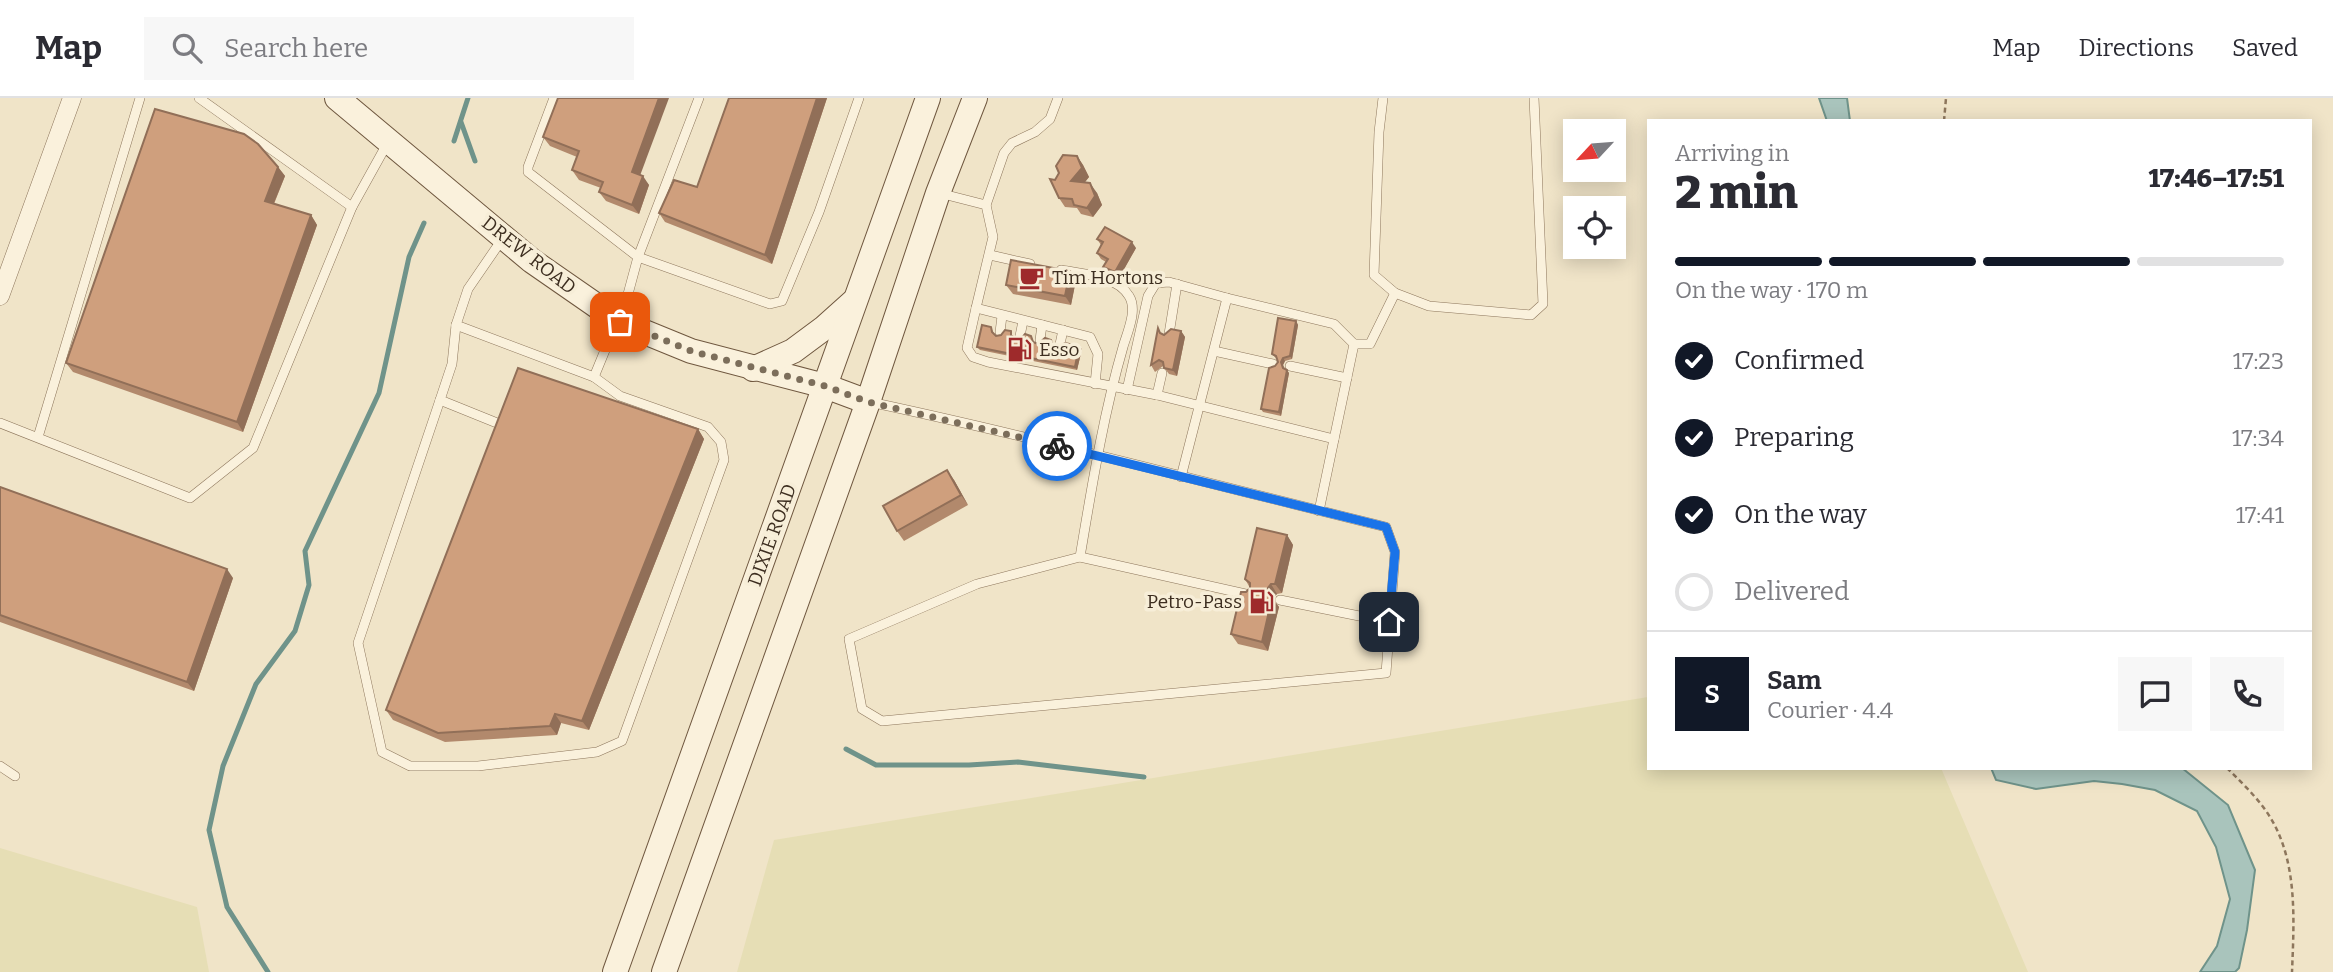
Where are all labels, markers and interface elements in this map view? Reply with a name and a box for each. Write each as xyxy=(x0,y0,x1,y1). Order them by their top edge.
search box xyxy=(144,17,634,80)
text: Map xyxy=(35,28,102,68)
icon: search xyxy=(168,29,206,67)
text: Search here xyxy=(224,33,368,64)
text: Map xyxy=(1992,34,2041,62)
text: Directions xyxy=(2079,34,2194,62)
text: Saved xyxy=(2232,34,2298,62)
north arrow xyxy=(1563,119,1626,182)
map controls xyxy=(1563,119,1626,259)
text: Arriving in xyxy=(1675,139,1789,167)
text: 17:46–17:51 xyxy=(2148,163,2284,194)
text: 2 min xyxy=(1675,165,1798,220)
button: locate xyxy=(1563,196,1626,259)
street label: DREW ROAD xyxy=(477,211,581,299)
cafe icon: Tim Hortons xyxy=(1018,263,1046,291)
place label: Tim Hortons xyxy=(1052,266,1163,289)
text: On the way · 170 m xyxy=(1675,276,1868,304)
pin xyxy=(590,292,650,352)
icon: bag xyxy=(601,303,639,341)
fuel station icon: Esso xyxy=(1005,335,1033,363)
place label: Esso xyxy=(1039,338,1080,361)
icon: check xyxy=(1675,342,1713,380)
text: Confirmed xyxy=(1734,345,1864,376)
text: 17:23 xyxy=(2233,347,2284,375)
courier xyxy=(1022,411,1092,481)
icon: check xyxy=(1675,419,1713,457)
text: Preparing xyxy=(1734,422,1854,453)
text: 17:34 xyxy=(2232,424,2284,452)
icon: bike xyxy=(1038,427,1076,465)
street label: DIXIE ROAD xyxy=(743,481,801,589)
icon: check xyxy=(1675,496,1713,534)
text: On the way xyxy=(1734,499,1867,530)
text: 17:41 xyxy=(2236,501,2284,529)
text: Delivered xyxy=(1734,576,1849,607)
fuel station icon: Petro-Pass xyxy=(1248,587,1276,615)
place label: Petro-Pass xyxy=(1147,590,1242,613)
pin xyxy=(1359,592,1419,652)
icon: home xyxy=(1370,603,1408,641)
button: chat xyxy=(2118,657,2192,731)
button: phone xyxy=(2210,657,2284,731)
text: Sam xyxy=(1767,665,1822,696)
text: S xyxy=(1704,679,1720,710)
text: Courier · 4.4 xyxy=(1767,696,1893,724)

